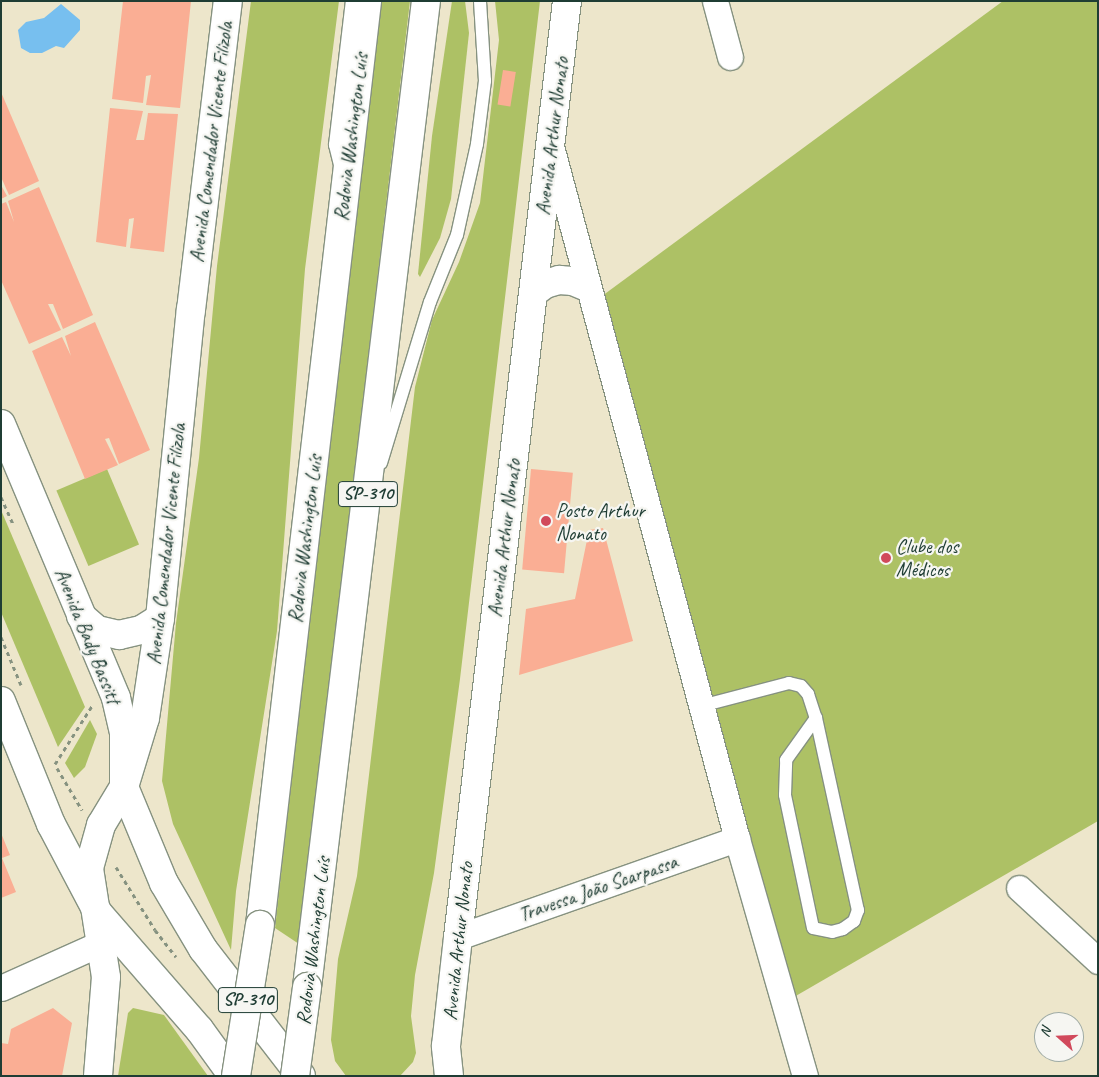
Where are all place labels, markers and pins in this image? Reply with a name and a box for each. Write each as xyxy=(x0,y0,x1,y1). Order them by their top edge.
place label: Posto Arthur Nonato xyxy=(556,498,644,545)
marker: Posto Arthur Nonato xyxy=(540,515,552,527)
place label: Clube dos Médicos xyxy=(896,534,958,581)
marker: Clube dos Médicos xyxy=(880,552,892,564)

